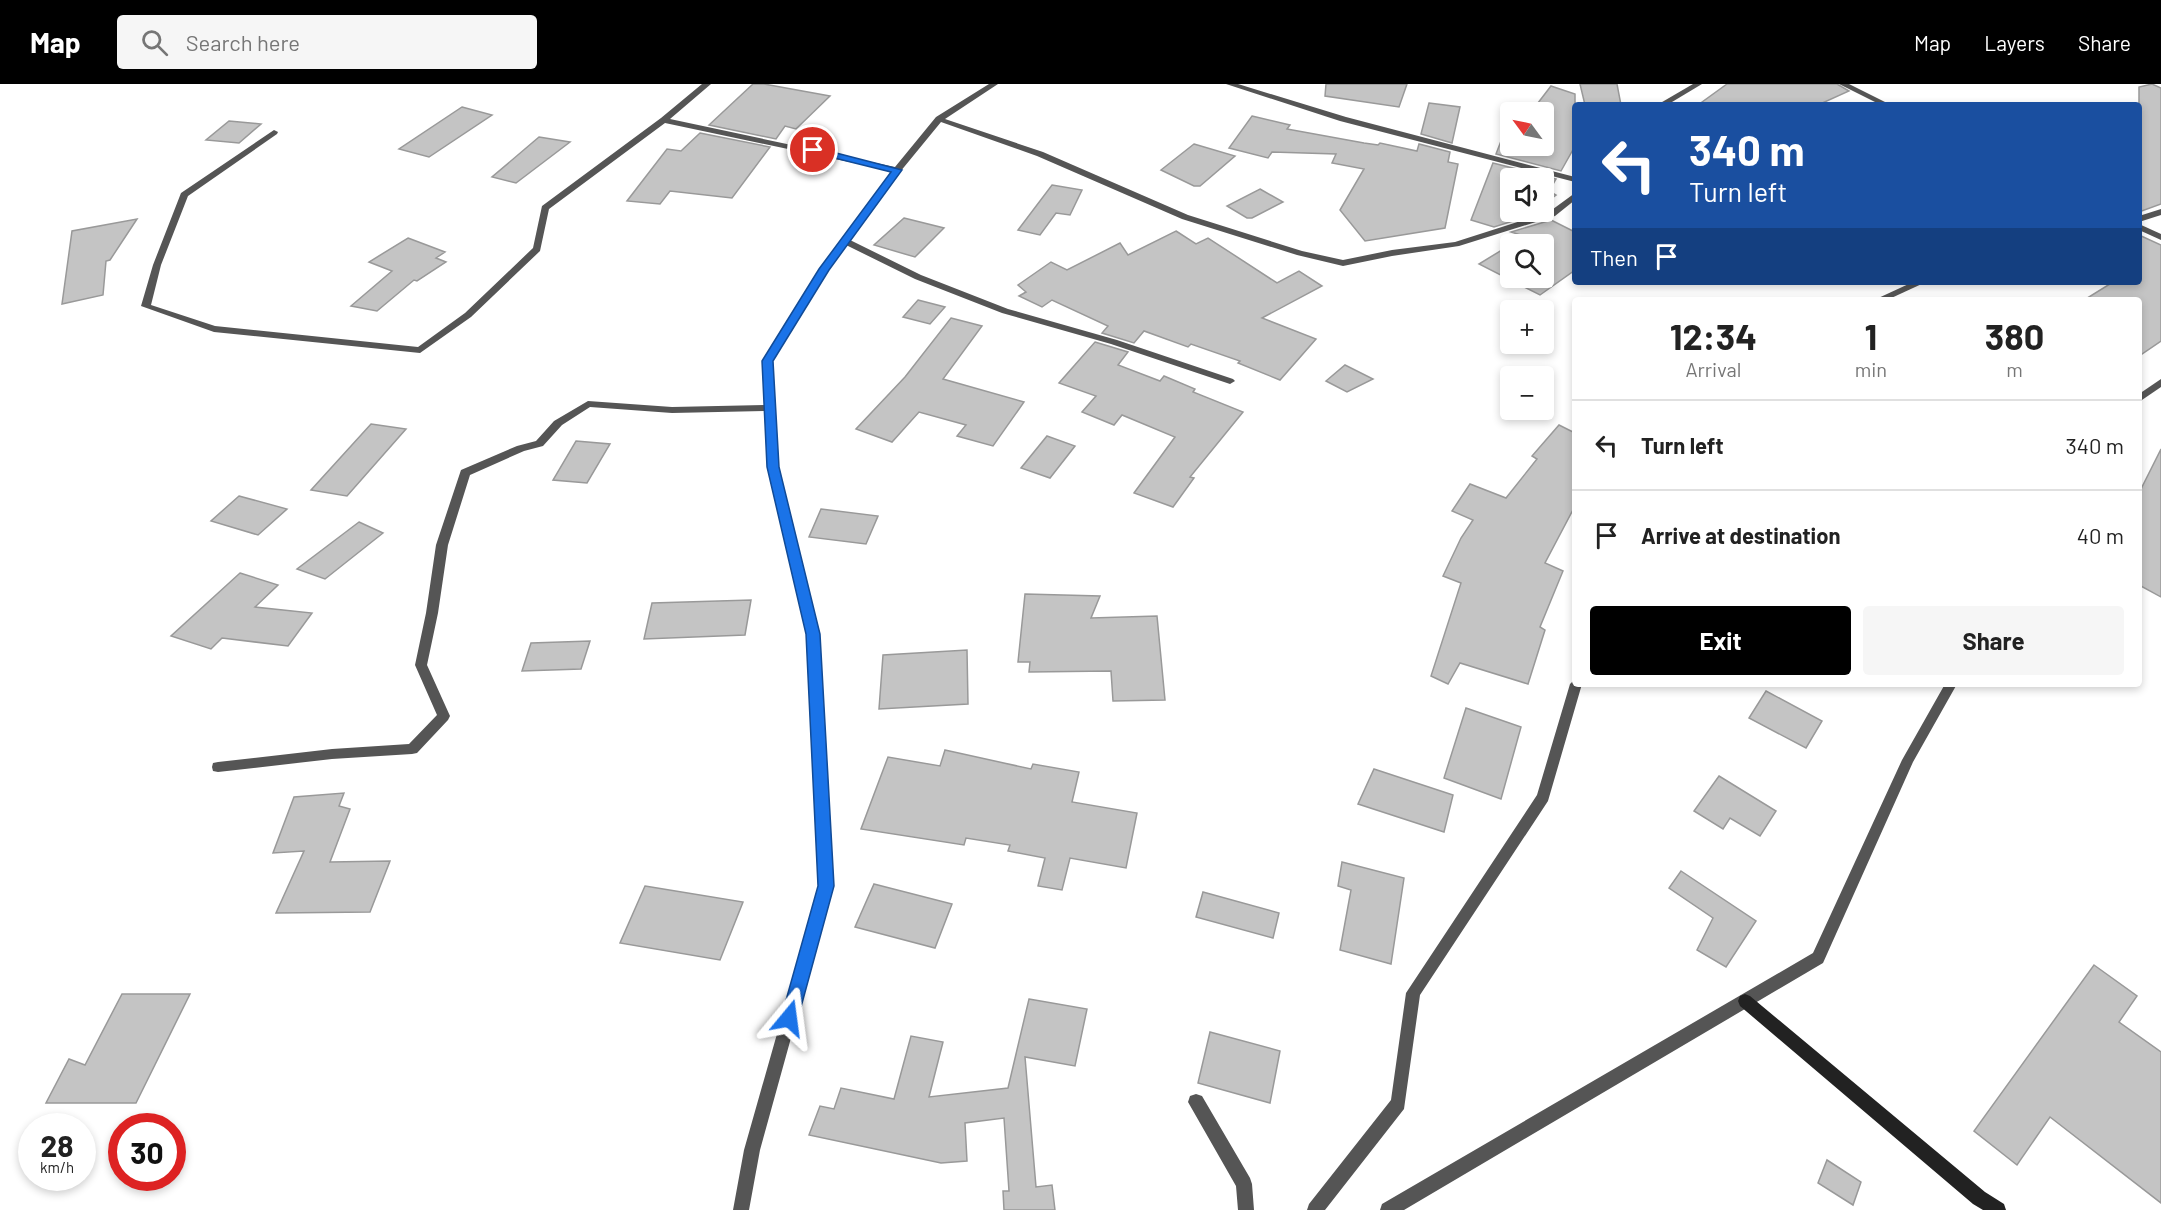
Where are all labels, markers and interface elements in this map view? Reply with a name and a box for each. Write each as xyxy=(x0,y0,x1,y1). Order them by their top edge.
search box xyxy=(117,15,537,69)
text: Map xyxy=(30,25,81,59)
icon: search xyxy=(138,26,171,59)
text: Search here xyxy=(186,29,300,55)
text: Map xyxy=(1914,30,1951,55)
text: Layers xyxy=(1984,30,2045,55)
text: Share xyxy=(2078,30,2131,55)
north arrow xyxy=(1500,102,1554,156)
map controls xyxy=(1500,102,1554,420)
pin xyxy=(787,124,838,175)
text: 340 m xyxy=(1689,124,1805,174)
icon: left xyxy=(1590,126,1668,204)
icon: arrive xyxy=(796,133,829,166)
button: sound xyxy=(1500,168,1554,222)
text: Turn left xyxy=(1689,175,1787,207)
button: search xyxy=(1500,234,1554,288)
icon: arrive xyxy=(1650,240,1683,273)
text: Then xyxy=(1590,244,1638,270)
button: + xyxy=(1500,300,1554,354)
text: 12:34 xyxy=(1670,314,1757,357)
text: 1 xyxy=(1865,314,1877,357)
text: 380 xyxy=(1985,314,2044,357)
text: Arrival xyxy=(1685,357,1741,381)
text: min xyxy=(1855,357,1887,381)
text: m xyxy=(2006,357,2023,381)
button: − xyxy=(1500,366,1554,420)
icon: left xyxy=(1590,429,1623,462)
text: Turn left xyxy=(1641,432,1724,458)
text: 340 m xyxy=(2066,432,2124,458)
icon: arrive xyxy=(1590,519,1623,552)
text: Arrive at destination xyxy=(1641,522,1840,548)
text: 40 m xyxy=(2077,522,2124,548)
button: Exit xyxy=(1590,606,1851,675)
button: Share xyxy=(1863,606,2124,675)
position arrow xyxy=(757,986,821,1050)
speed limit sign: 30 xyxy=(108,1113,186,1191)
text: 28 xyxy=(40,1127,74,1163)
text: km/h xyxy=(40,1158,74,1176)

